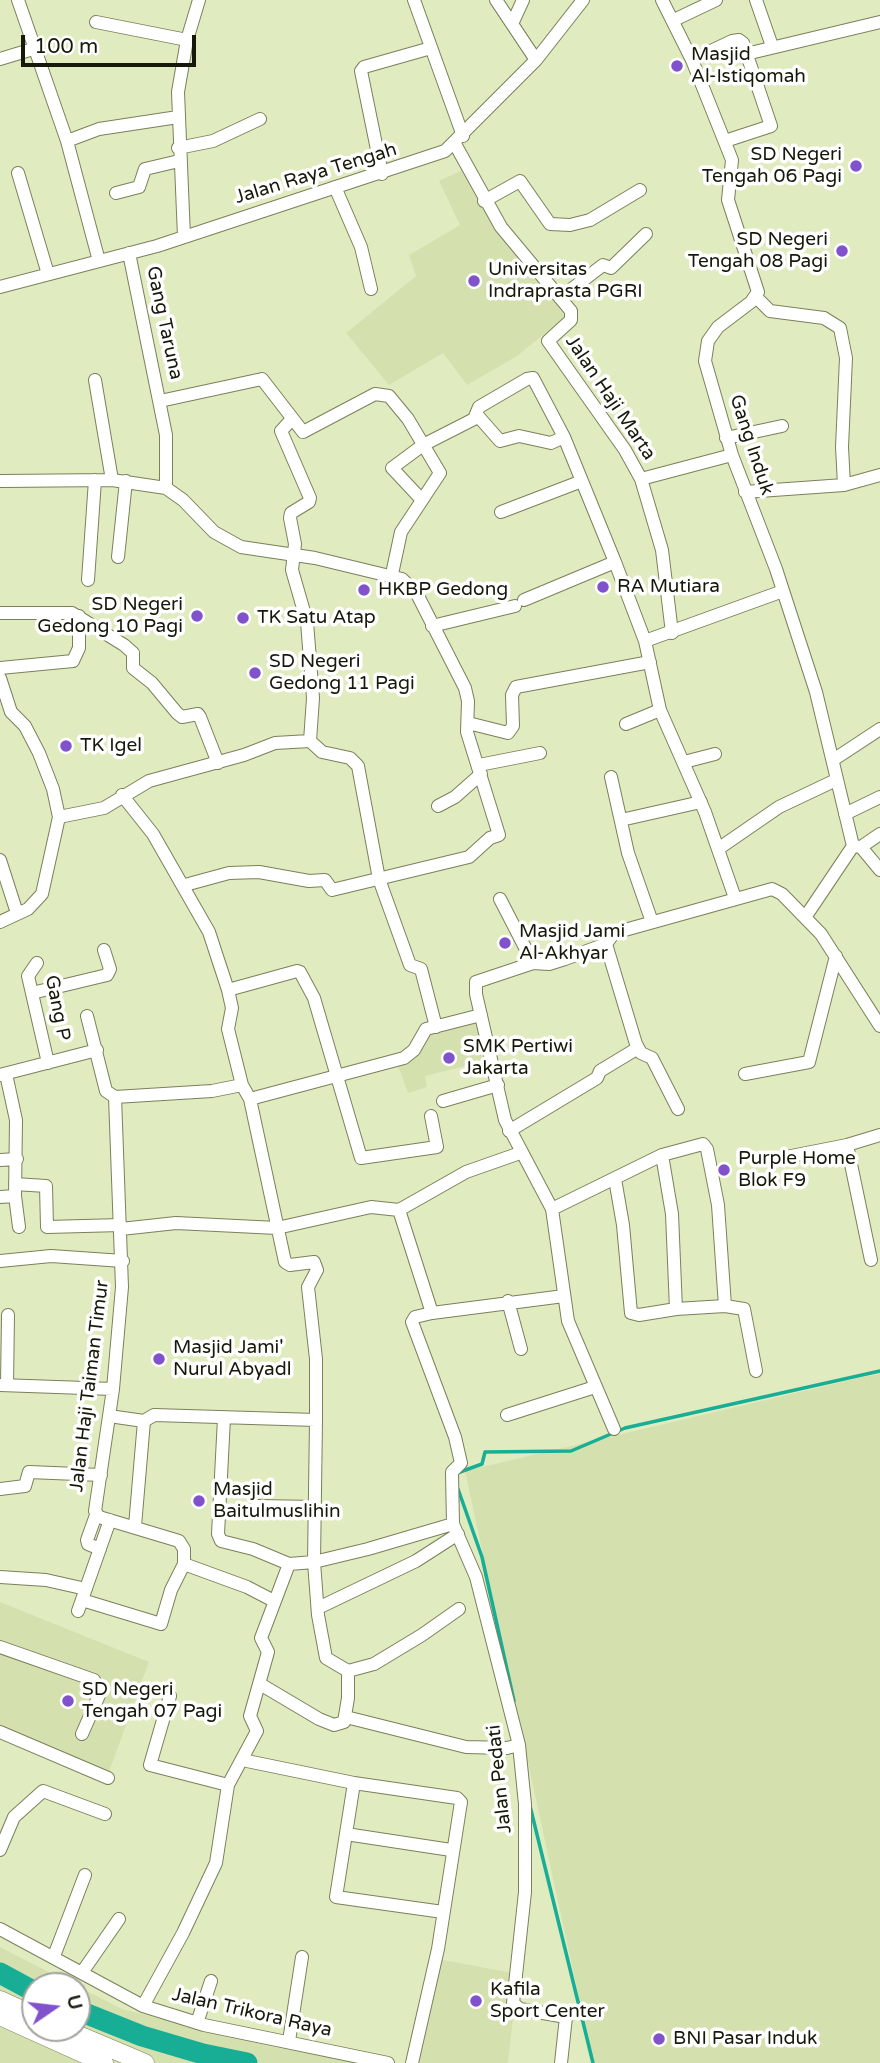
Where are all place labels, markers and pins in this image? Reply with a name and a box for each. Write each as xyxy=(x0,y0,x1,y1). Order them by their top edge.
place label: Masjid Al-Istiqomah xyxy=(691,44,806,88)
marker: Masjid Al-Istiqomah xyxy=(669,58,685,74)
place label: SD Negeri Tengah 06 Pagi xyxy=(702,144,842,188)
marker: SD Negeri Tengah 06 Pagi xyxy=(848,158,864,174)
place label: SD Negeri Tengah 08 Pagi xyxy=(688,229,828,273)
marker: SD Negeri Tengah 08 Pagi xyxy=(834,243,850,259)
place label: Universitas Indraprasta PGRI xyxy=(488,259,643,303)
marker: Universitas Indraprasta PGRI xyxy=(466,273,482,289)
place label: RA Mutiara xyxy=(617,576,720,598)
place label: HKBP Gedong xyxy=(378,579,508,601)
marker: RA Mutiara xyxy=(595,579,611,595)
marker: HKBP Gedong xyxy=(356,582,372,598)
place label: SD Negeri Gedong 10 Pagi xyxy=(37,594,183,638)
place label: TK Satu Atap xyxy=(257,607,376,629)
marker: SD Negeri Gedong 10 Pagi xyxy=(189,608,205,624)
marker: TK Satu Atap xyxy=(235,610,251,626)
place label: SD Negeri Gedong 11 Pagi xyxy=(269,651,415,695)
marker: SD Negeri Gedong 11 Pagi xyxy=(247,665,263,681)
place label: TK Igel xyxy=(80,735,142,757)
marker: TK Igel xyxy=(58,738,74,754)
place label: Masjid Jami Al-Akhyar xyxy=(519,921,625,965)
marker: Masjid Jami Al-Akhyar xyxy=(497,935,513,951)
place label: SMK Pertiwi Jakarta xyxy=(463,1036,573,1080)
marker: SMK Pertiwi Jakarta xyxy=(441,1050,457,1066)
place label: Purple Home Blok F9 xyxy=(738,1148,856,1192)
marker: Purple Home Blok F9 xyxy=(716,1162,732,1178)
place label: Masjid Jami' Nurul Abyadl xyxy=(173,1337,292,1381)
marker: Masjid Jami' Nurul Abyadl xyxy=(151,1351,167,1367)
place label: Masjid Baitulmuslihin xyxy=(213,1479,341,1523)
marker: Masjid Baitulmuslihin xyxy=(191,1493,207,1509)
place label: SD Negeri Tengah 07 Pagi xyxy=(82,1679,222,1723)
marker: SD Negeri Tengah 07 Pagi xyxy=(60,1693,76,1709)
place label: Kafila Sport Center xyxy=(490,1979,605,2023)
marker: Kafila Sport Center xyxy=(468,1993,484,2009)
place label: BNI Pasar Induk xyxy=(673,2028,817,2050)
marker: BNI Pasar Induk xyxy=(651,2031,667,2047)

